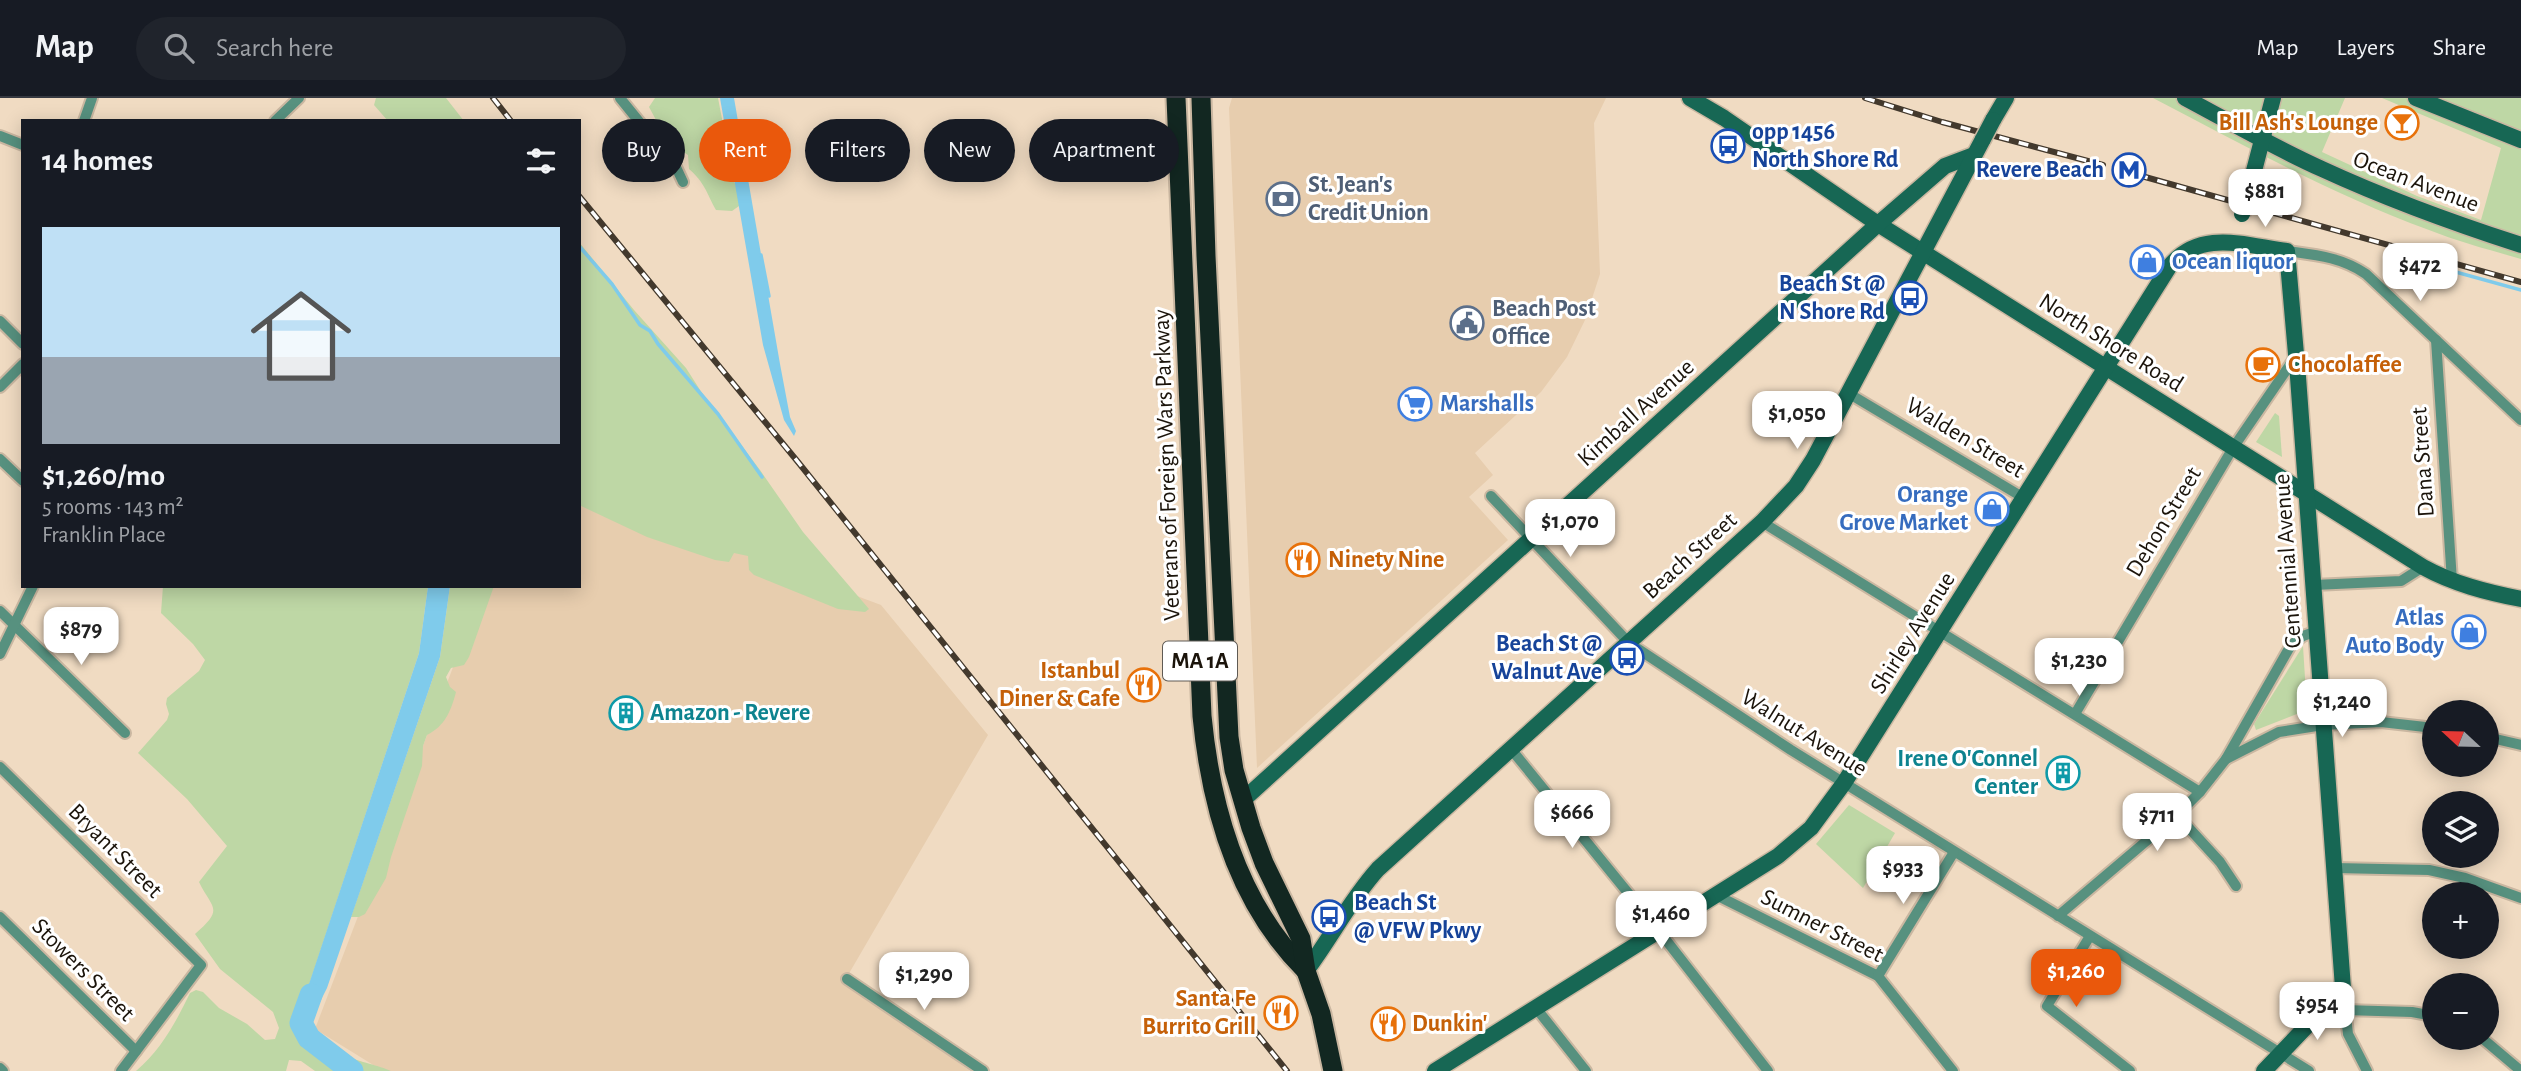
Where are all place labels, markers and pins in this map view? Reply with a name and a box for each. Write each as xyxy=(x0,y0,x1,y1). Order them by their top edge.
bar icon: Bill Ash's Lounge xyxy=(2383,104,2421,142)
place label: Bill Ash's Lounge xyxy=(2218,111,2378,135)
place label: opp 1456 North Shore Rd xyxy=(1752,120,1899,172)
bus stop icon: opp 1456 North Shore Rd xyxy=(1709,127,1747,165)
metro station icon: Revere Beach xyxy=(2110,151,2148,189)
place label: Revere Beach xyxy=(1976,158,2104,182)
pin: $881 xyxy=(2224,170,2306,229)
place label: St. Jean's Credit Union xyxy=(1308,173,1429,225)
bank icon: St. Jean's Credit Union xyxy=(1264,180,1302,218)
shop icon: Ocean liquor xyxy=(2128,243,2166,281)
pin: $472 xyxy=(2379,244,2461,303)
place label: Ocean liquor xyxy=(2172,250,2294,274)
place label: Beach St @ N Shore Rd xyxy=(1779,272,1885,324)
bus stop icon: Beach St @ N Shore Rd xyxy=(1891,279,1929,317)
place label: Beach Post Office xyxy=(1492,297,1596,349)
public building icon: Beach Post Office xyxy=(1448,304,1486,342)
cafe icon: Chocolaffee xyxy=(2244,346,2282,384)
place label: Chocolaffee xyxy=(2288,353,2402,377)
supermarket icon: Marshalls xyxy=(1396,385,1434,423)
place label: Marshalls xyxy=(1440,392,1534,416)
pin: $1,050 xyxy=(1740,392,1854,451)
place label: Orange Grove Market xyxy=(1840,483,1968,535)
shop icon: Orange Grove Market xyxy=(1973,490,2011,528)
pin: $1,070 xyxy=(1513,500,1627,559)
restaurant icon: Ninety Nine xyxy=(1284,541,1322,579)
place label: Ninety Nine xyxy=(1328,548,1444,572)
place label: Atlas Auto Body xyxy=(2345,606,2444,658)
pin: $879 xyxy=(40,608,122,667)
shop icon: Atlas Auto Body xyxy=(2450,613,2488,651)
place label: Beach St @ Walnut Ave xyxy=(1491,632,1602,684)
pin: $1,230 xyxy=(2022,638,2136,698)
bus stop icon: Beach St @ Walnut Ave xyxy=(1608,639,1646,677)
place label: Istanbul Diner & Cafe xyxy=(999,659,1120,711)
restaurant icon: Istanbul Diner & Cafe xyxy=(1125,666,1163,704)
pin: $1,240 xyxy=(2285,680,2399,739)
building icon: Amazon - Revere xyxy=(607,694,645,732)
place label: Amazon - Revere xyxy=(650,701,810,725)
place label: Irene O'Connel Center xyxy=(1897,747,2039,799)
building icon: Irene O'Connel Center xyxy=(2044,754,2082,792)
pin: $666 xyxy=(1531,790,1613,850)
pin: $711 xyxy=(2116,794,2198,853)
pin: $933 xyxy=(1862,846,1944,906)
place label: Beach St @ VFW Pkwy xyxy=(1354,891,1482,943)
pin: $1,460 xyxy=(1604,892,1718,951)
bus stop icon: Beach St @ VFW Pkwy xyxy=(1310,898,1348,936)
pin: $1,260 xyxy=(2019,950,2133,1009)
pin: $1,290 xyxy=(867,953,981,1012)
pin: $954 xyxy=(2276,982,2358,1042)
place label: Santa Fe Burrito Grill xyxy=(1142,987,1256,1039)
restaurant icon: Santa Fe Burrito Grill xyxy=(1262,994,1300,1032)
restaurant icon: Dunkin' xyxy=(1369,1005,1407,1043)
place label: Dunkin' xyxy=(1412,1012,1487,1036)

